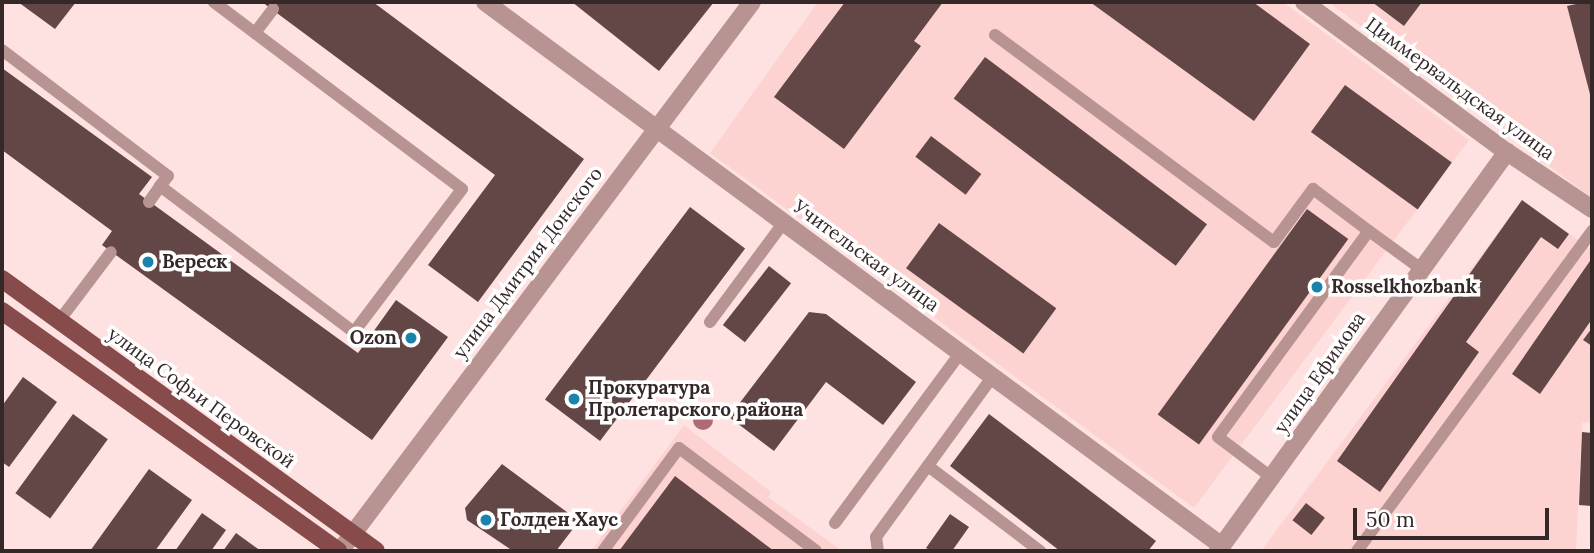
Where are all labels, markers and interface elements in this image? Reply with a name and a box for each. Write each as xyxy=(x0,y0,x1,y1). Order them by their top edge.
street label: Циммервальдская улица xyxy=(1361,13,1559,165)
street label: улица Дмитрия Донского xyxy=(449,163,607,363)
street label: Учительская улица xyxy=(789,195,943,317)
place label: Вереск xyxy=(162,251,228,273)
marker: Вереск xyxy=(140,254,156,270)
place label: Rosselkhozbank xyxy=(1331,276,1477,298)
marker: Rosselkhozbank xyxy=(1309,279,1325,295)
street label: улица Ефимова xyxy=(1270,308,1370,438)
street label: улица Софьи Перовской xyxy=(103,323,299,473)
place label: Ozon xyxy=(350,327,397,349)
marker: Ozon xyxy=(403,330,419,346)
place label: Прокуратура Пролетарского района xyxy=(588,377,803,421)
marker: Прокуратура Пролетарского района xyxy=(566,391,582,407)
scale bar xyxy=(1356,494,1552,538)
text: 50 m xyxy=(1366,506,1415,533)
place label: Голден Хаус xyxy=(500,509,618,531)
marker: Голден Хаус xyxy=(478,512,494,528)

